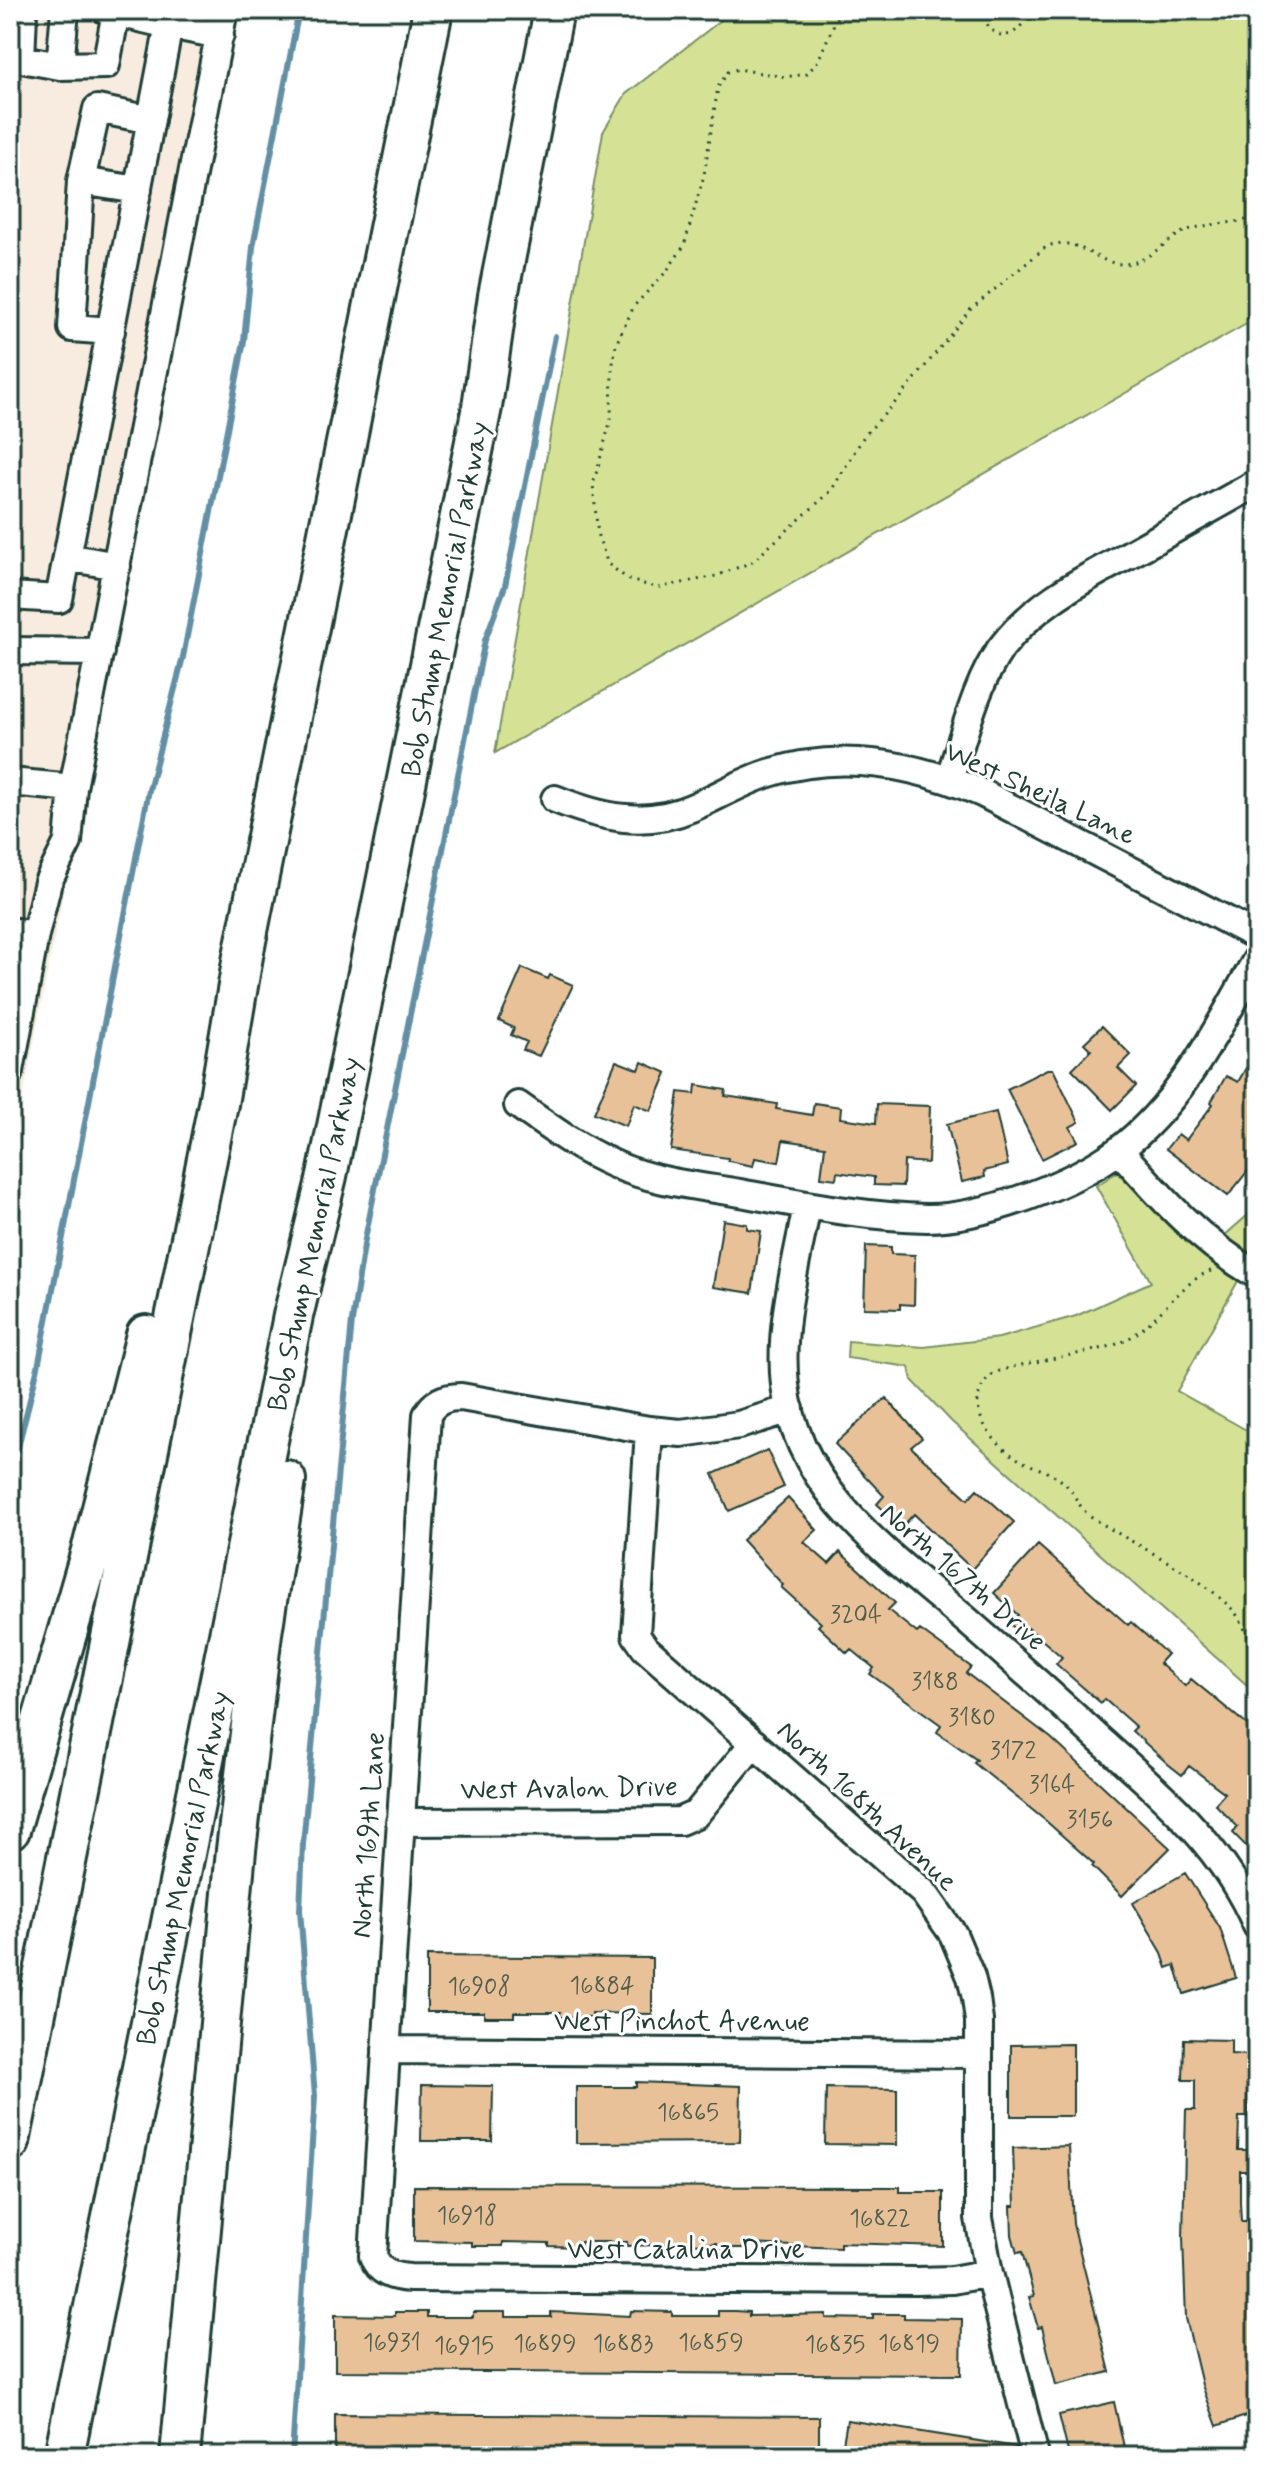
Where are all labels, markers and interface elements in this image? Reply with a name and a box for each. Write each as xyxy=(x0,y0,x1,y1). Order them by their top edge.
street label: Bob Stump Memorial Parkway xyxy=(394,419,499,780)
street label: West Sheila Lane xyxy=(939,734,1141,855)
street label: Bob Stump Memorial Parkway xyxy=(260,1054,371,1415)
street label: North 167th Drive xyxy=(871,1495,1053,1660)
house number: 3204 xyxy=(830,1600,882,1631)
house number: 3188 xyxy=(911,1667,959,1698)
street label: Bob Stump Memorial Parkway xyxy=(129,1688,240,2049)
house number: 3180 xyxy=(948,1703,996,1734)
street label: North 168th Avenue xyxy=(768,1713,965,1900)
street label: North 169th Lane xyxy=(344,1731,395,1939)
house number: 3172 xyxy=(990,1736,1036,1767)
street label: West Avalon Drive xyxy=(460,1769,678,1810)
house number: 3164 xyxy=(1029,1770,1075,1801)
house number: 3156 xyxy=(1067,1805,1113,1836)
house number: 16884 xyxy=(569,1971,635,2002)
house number: 16908 xyxy=(447,1972,511,2003)
street label: West Pinchot Avenue xyxy=(554,2004,810,2041)
house number: 16865 xyxy=(657,2098,719,2129)
house number: 16918 xyxy=(437,2201,497,2232)
house number: 16822 xyxy=(849,2204,911,2235)
street label: West Catalina Drive xyxy=(567,2232,805,2269)
house number: 16931 xyxy=(363,2328,421,2359)
house number: 16859 xyxy=(678,2328,744,2359)
house number: 16899 xyxy=(513,2329,577,2360)
house number: 16883 xyxy=(593,2329,653,2360)
house number: 16819 xyxy=(878,2329,940,2360)
house number: 16835 xyxy=(805,2330,865,2361)
house number: 16915 xyxy=(434,2331,494,2362)

